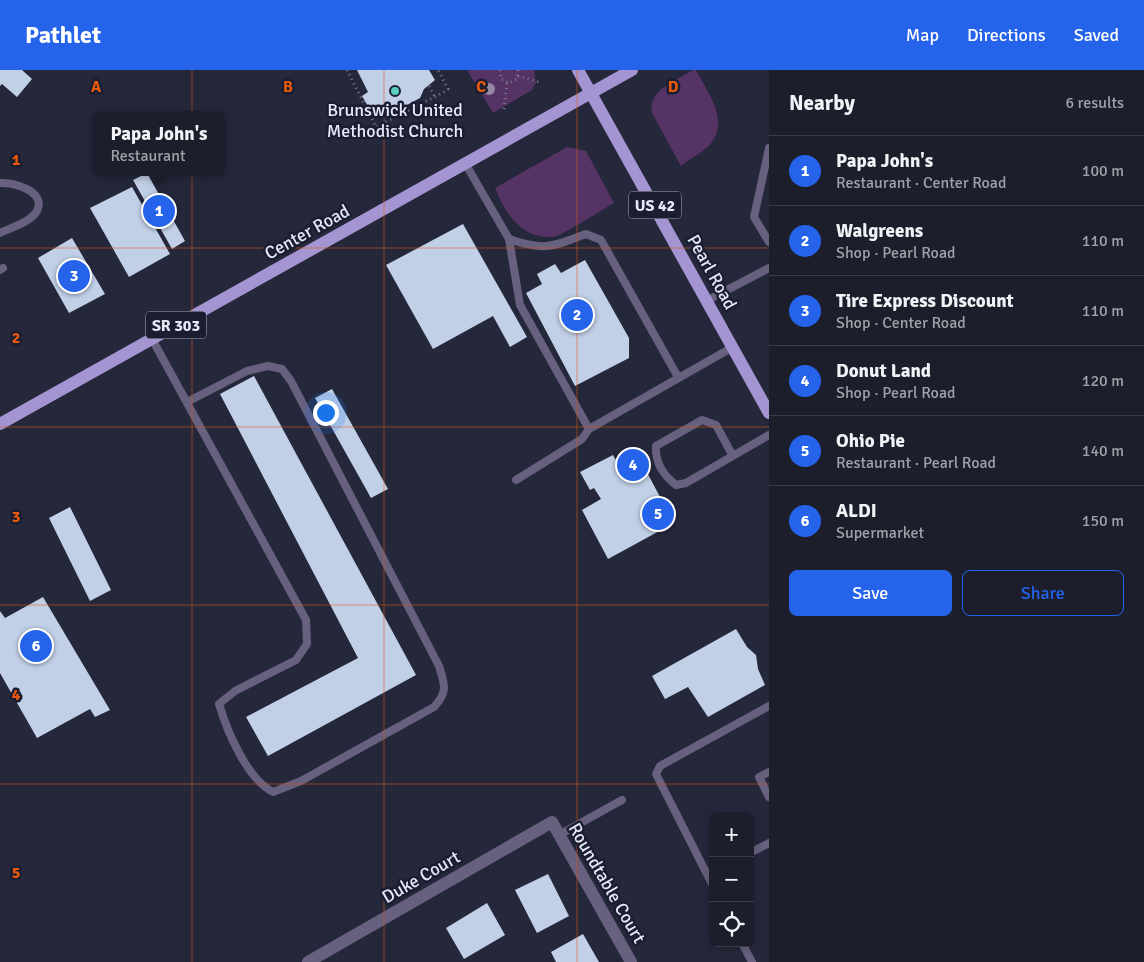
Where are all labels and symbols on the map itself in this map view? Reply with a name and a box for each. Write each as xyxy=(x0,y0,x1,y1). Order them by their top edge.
text: A xyxy=(91,77,102,97)
text: B xyxy=(283,77,293,97)
text: C xyxy=(476,77,486,97)
text: D xyxy=(668,77,679,97)
marker: Brunswick United Methodist Church xyxy=(389,85,401,97)
place label: Brunswick United Methodist Church xyxy=(327,99,463,142)
text: 1 xyxy=(12,150,21,170)
pin: 1 xyxy=(143,192,175,230)
road number: US 42 xyxy=(629,192,681,218)
street label: Center Road xyxy=(261,200,353,264)
street label: Pearl Road xyxy=(682,231,742,313)
pin: 3 xyxy=(58,257,90,295)
pin: 2 xyxy=(561,296,593,334)
road number: SR 303 xyxy=(146,312,206,338)
text: 2 xyxy=(12,328,20,348)
your location xyxy=(313,400,339,426)
pin: 4 xyxy=(617,446,649,484)
pin: 5 xyxy=(642,495,674,533)
text: 3 xyxy=(12,507,20,527)
pin: 6 xyxy=(20,627,52,665)
text: 4 xyxy=(12,685,21,705)
street label: Roundtable Court xyxy=(564,819,650,947)
street label: Duke Court xyxy=(378,846,464,908)
text: 5 xyxy=(12,863,20,883)

